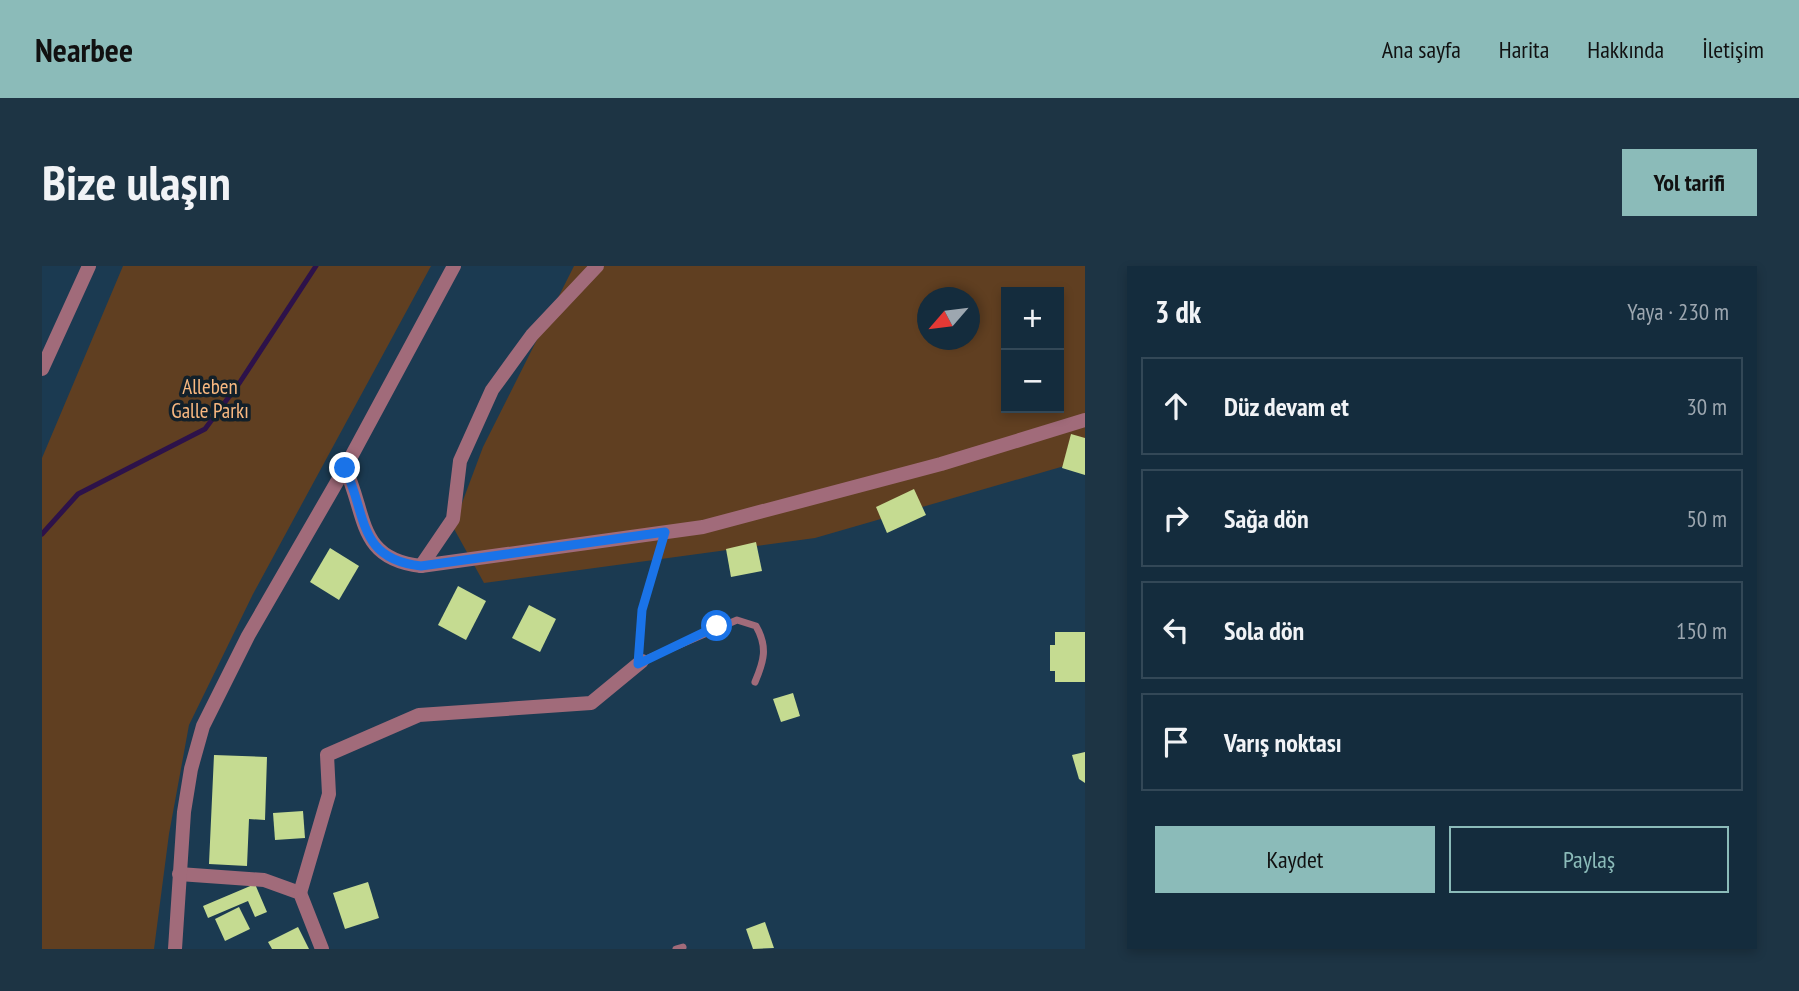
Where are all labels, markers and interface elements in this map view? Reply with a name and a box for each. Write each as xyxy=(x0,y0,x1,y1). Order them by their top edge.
text: Nearbee xyxy=(35,28,133,71)
text: Ana sayfa xyxy=(1382,34,1461,65)
text: Harita xyxy=(1499,34,1549,65)
text: Hakkında xyxy=(1587,34,1664,65)
text: İletişim xyxy=(1702,34,1764,65)
button: Yol tarifi xyxy=(1622,149,1757,216)
text: Bize ulaşın xyxy=(42,150,231,214)
north arrow xyxy=(917,287,980,350)
map controls xyxy=(1001,287,1064,413)
button: + xyxy=(1001,287,1064,350)
text: 3 dk xyxy=(1155,292,1201,331)
text: Yaya · 230 m xyxy=(1627,297,1729,326)
button: − xyxy=(1001,350,1064,413)
park label: Alleben Galle Parkı xyxy=(171,373,249,424)
icon: ahead xyxy=(1157,387,1195,425)
text: Düz devam et xyxy=(1224,390,1349,423)
text: 30 m xyxy=(1686,392,1727,421)
route end xyxy=(329,452,360,483)
icon: right xyxy=(1157,499,1195,537)
text: Sağa dön xyxy=(1224,502,1309,535)
text: 50 m xyxy=(1686,504,1727,533)
route start xyxy=(701,610,732,641)
icon: left xyxy=(1157,611,1195,649)
text: Sola dön xyxy=(1224,614,1304,647)
text: 150 m xyxy=(1676,616,1727,645)
icon: arrive xyxy=(1157,723,1195,761)
text: Varış noktası xyxy=(1224,726,1342,759)
button: Kaydet xyxy=(1155,826,1435,893)
button: Paylaş xyxy=(1449,826,1729,893)

